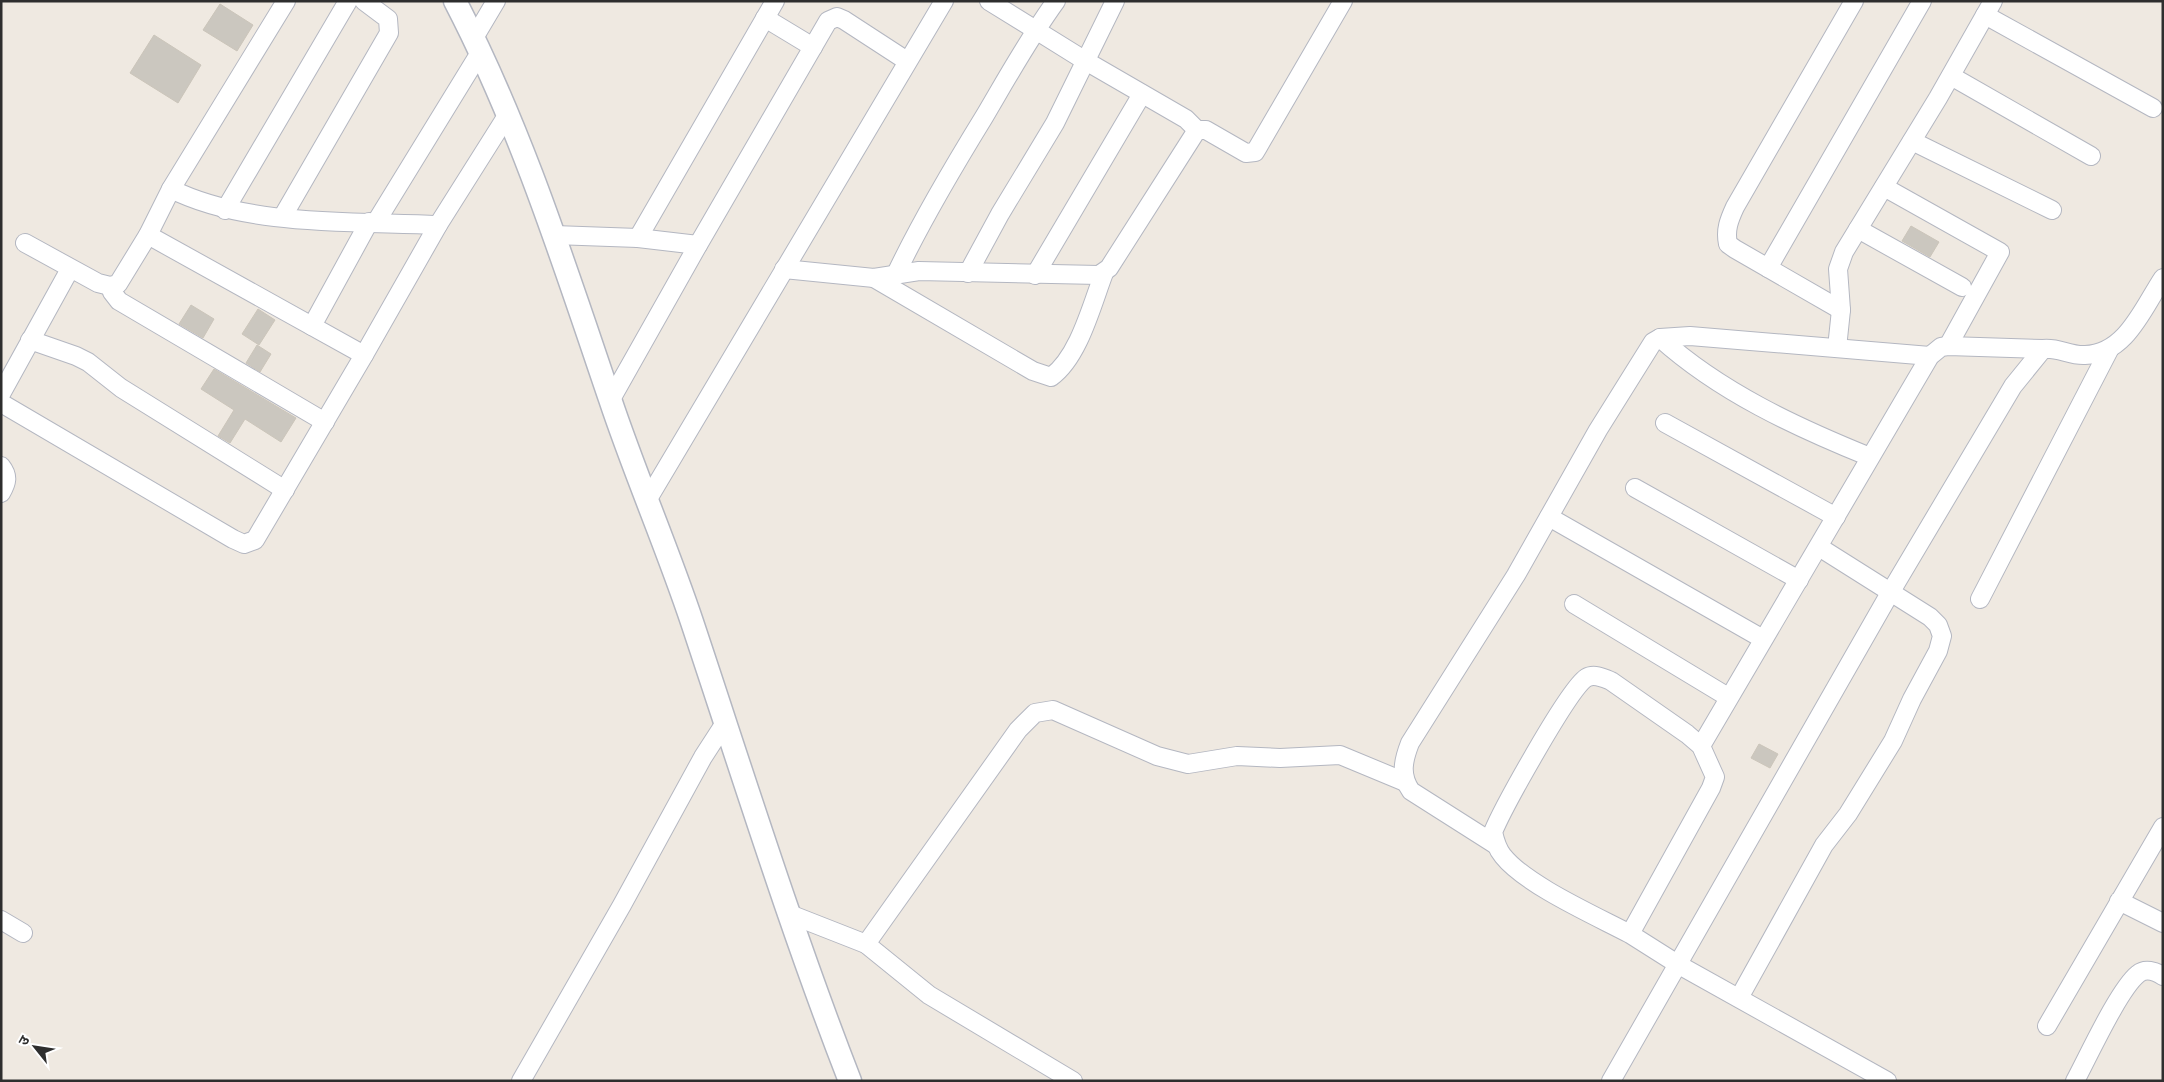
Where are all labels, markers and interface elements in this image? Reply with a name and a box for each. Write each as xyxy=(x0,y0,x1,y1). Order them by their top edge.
north arrow xyxy=(10,1022,60,1072)
text: उ xyxy=(15,1032,33,1048)

